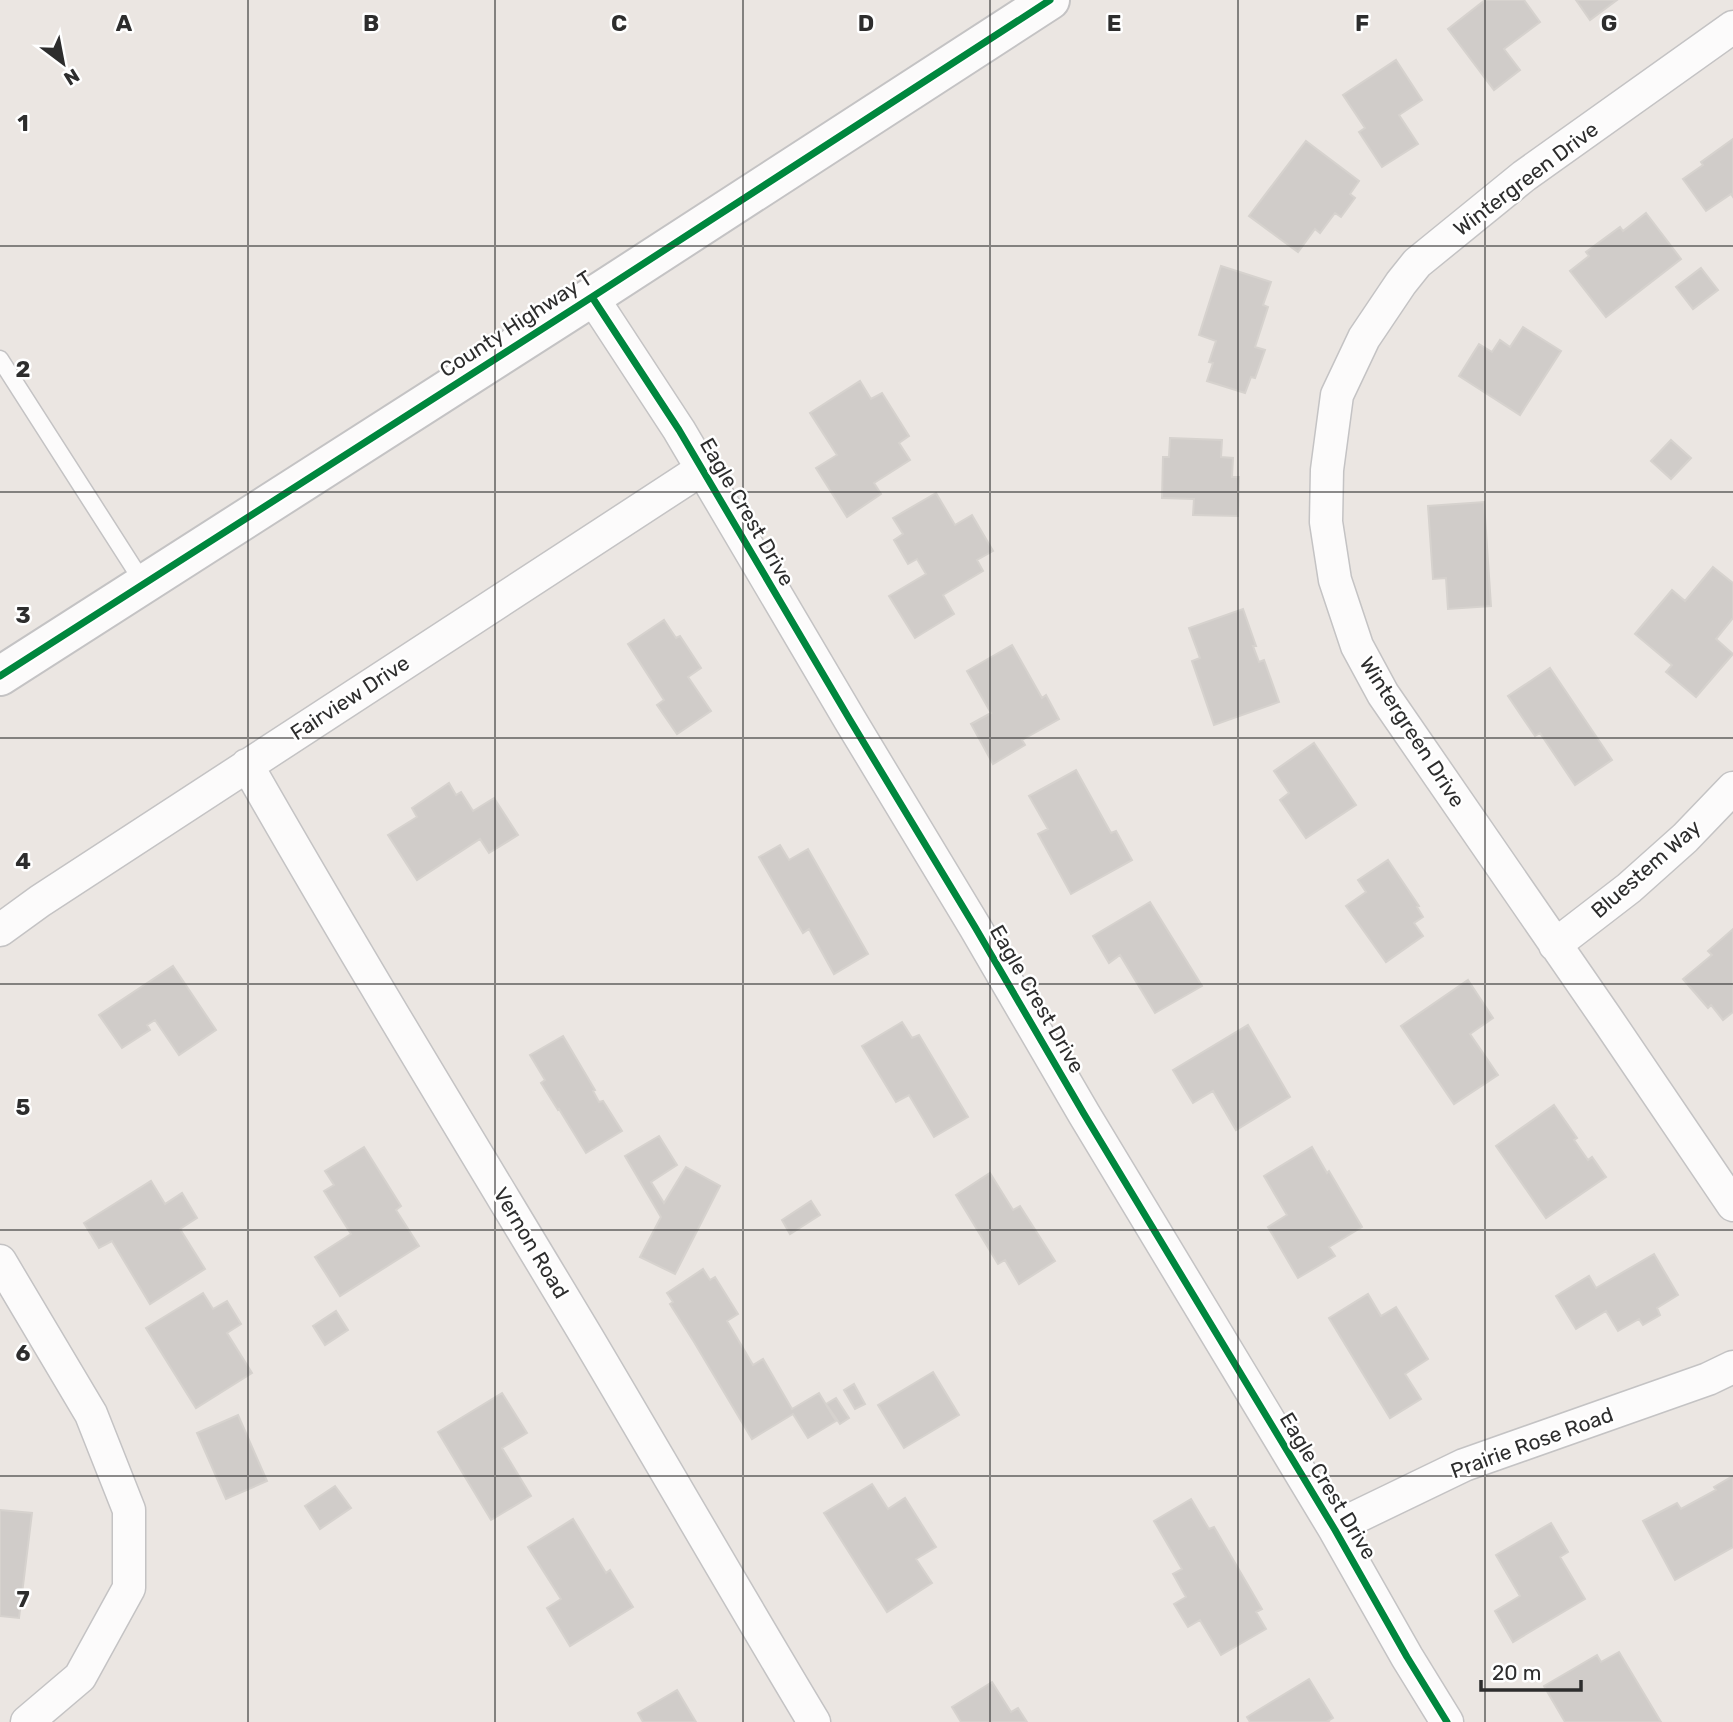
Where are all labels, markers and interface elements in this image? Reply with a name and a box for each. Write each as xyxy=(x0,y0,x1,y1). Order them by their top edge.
text: A xyxy=(116,9,133,37)
text: B xyxy=(363,9,379,37)
text: C xyxy=(611,9,627,37)
text: D xyxy=(858,9,874,37)
text: E xyxy=(1107,9,1121,37)
text: F xyxy=(1355,9,1369,37)
text: G xyxy=(1601,9,1617,37)
north arrow xyxy=(28,28,98,98)
text: N xyxy=(60,64,84,90)
text: 1 xyxy=(17,109,29,137)
street label: Wintergreen Drive xyxy=(1449,116,1603,241)
street label: County Highway T xyxy=(435,265,597,382)
text: 2 xyxy=(16,355,30,383)
street label: Eagle Crest Drive xyxy=(695,433,800,590)
text: 3 xyxy=(15,601,31,629)
street label: Fairview Drive xyxy=(286,650,414,745)
street label: Wintergreen Drive xyxy=(1354,652,1470,812)
street label: Bluestem Way xyxy=(1586,814,1706,923)
text: 4 xyxy=(15,847,31,875)
street label: Eagle Crest Drive xyxy=(985,920,1090,1077)
text: 5 xyxy=(16,1093,31,1121)
street label: Vernon Road xyxy=(489,1183,574,1303)
text: 6 xyxy=(16,1339,31,1367)
street label: Prairie Rose Road xyxy=(1447,1402,1616,1484)
street label: Eagle Crest Drive xyxy=(1275,1408,1382,1564)
text: 7 xyxy=(16,1585,30,1613)
scale bar xyxy=(1481,1648,1581,1692)
text: 20 m xyxy=(1492,1660,1541,1685)

